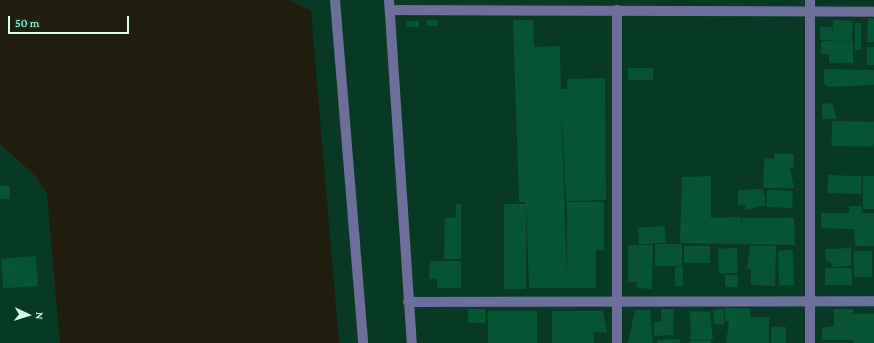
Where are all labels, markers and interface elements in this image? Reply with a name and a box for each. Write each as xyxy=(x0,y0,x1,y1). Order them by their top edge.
scale bar xyxy=(10,8,131,34)
text: 50 m xyxy=(15,16,39,30)
north arrow xyxy=(8,295,48,335)
text: N xyxy=(34,312,46,320)

